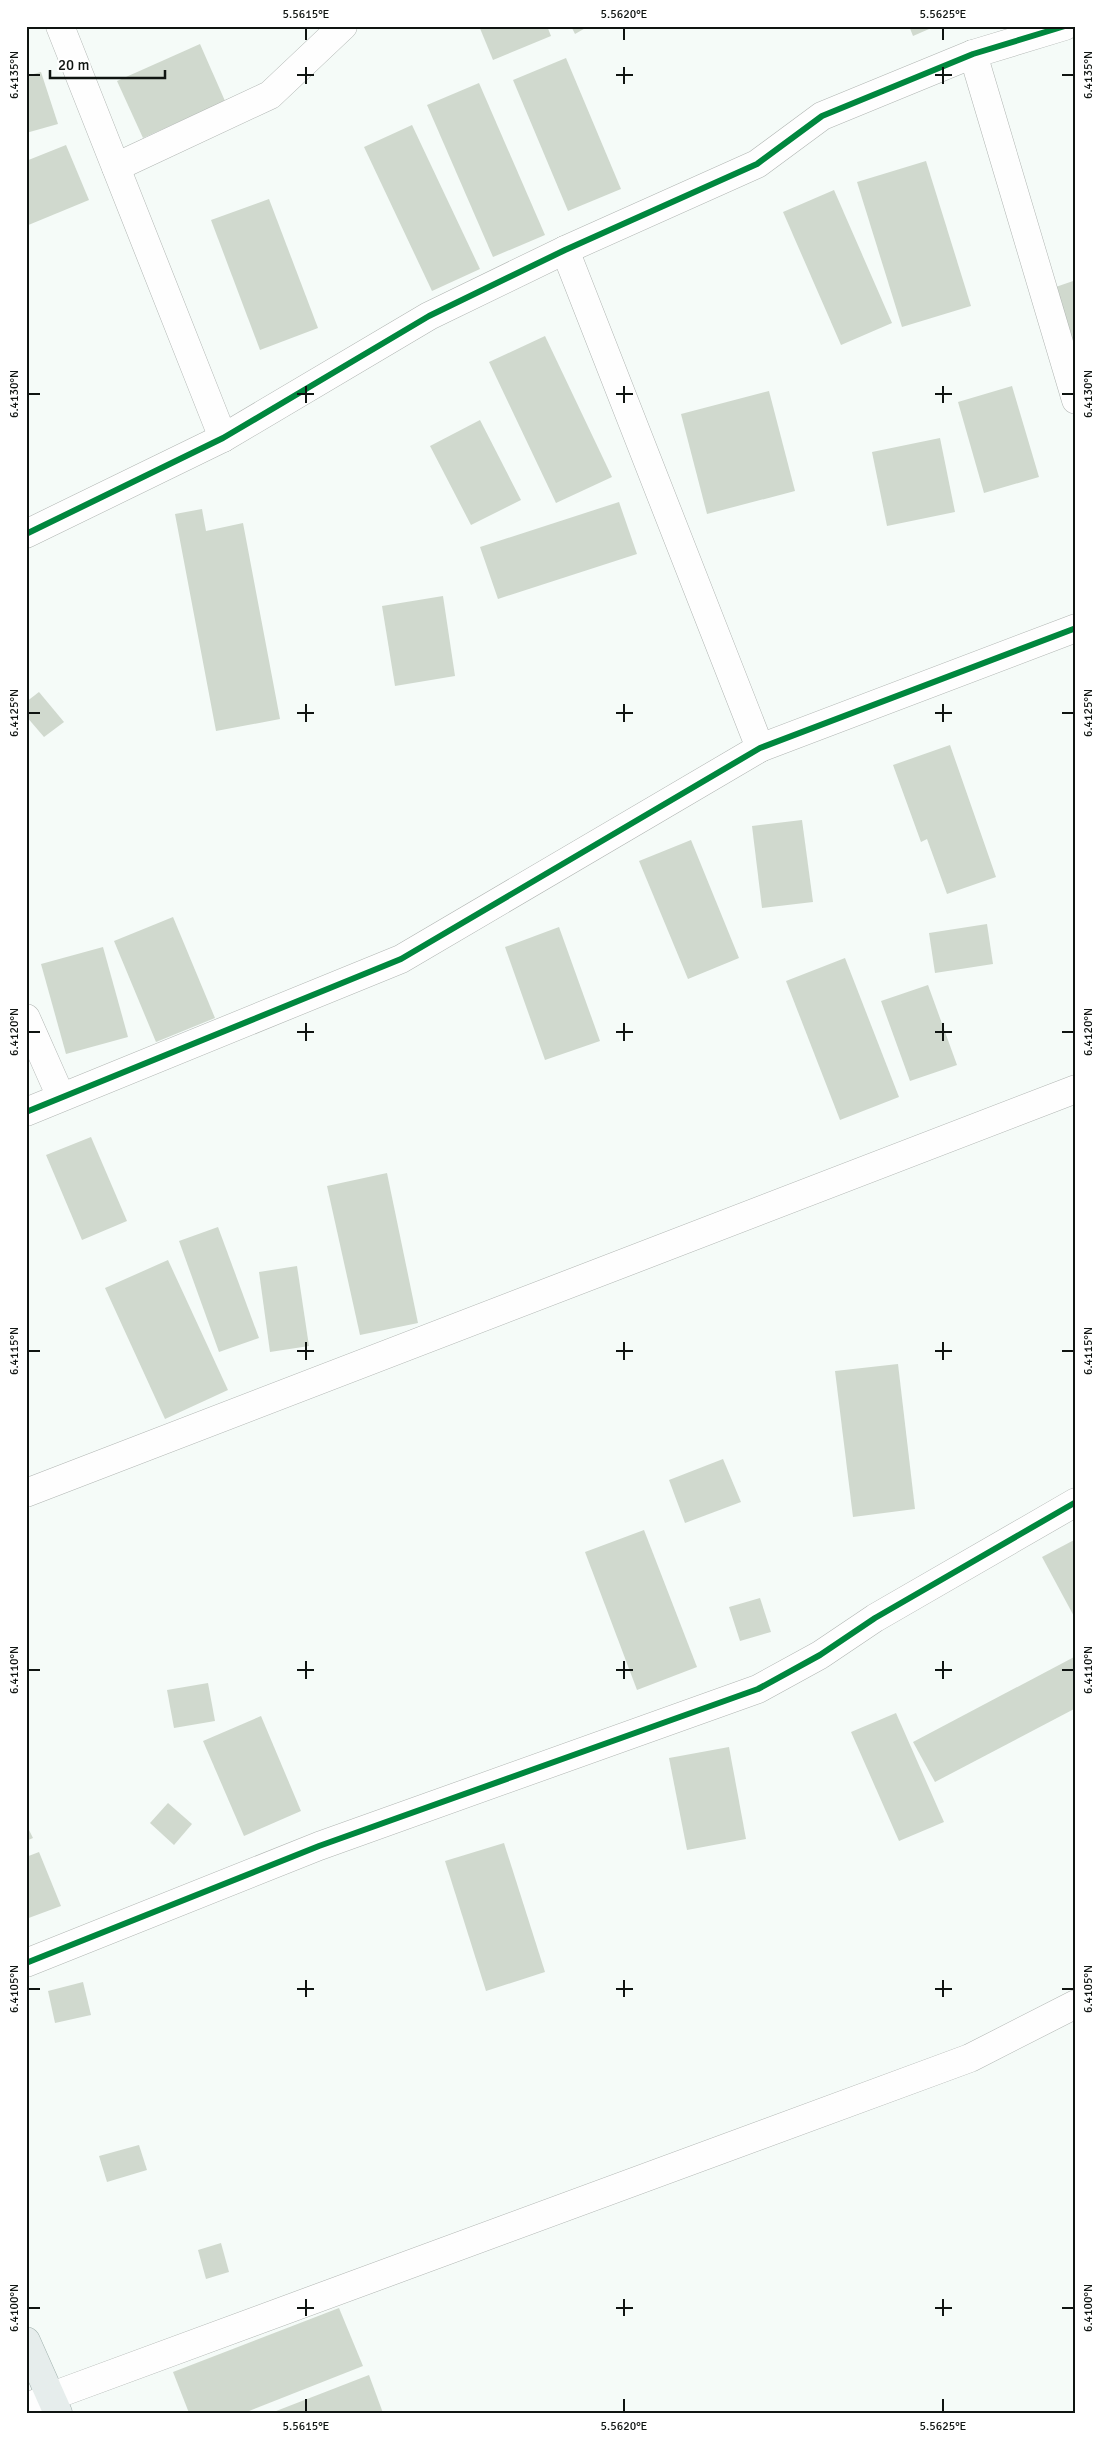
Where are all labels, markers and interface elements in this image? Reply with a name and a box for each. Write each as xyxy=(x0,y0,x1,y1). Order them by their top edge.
text: 5.5615°E xyxy=(283,7,330,22)
text: 5.5620°E xyxy=(601,7,648,22)
text: 5.5625°E xyxy=(920,7,967,22)
scale bar xyxy=(50,48,165,80)
text: 6.4135°N xyxy=(7,51,22,99)
text: 6.4135°N xyxy=(1081,51,1096,99)
text: 20 m xyxy=(58,56,89,74)
text: 6.4130°N xyxy=(7,370,22,418)
text: 6.4130°N xyxy=(1081,370,1096,418)
text: 6.4125°N xyxy=(7,689,22,737)
text: 6.4125°N xyxy=(1081,689,1096,737)
text: 6.4120°N xyxy=(7,1008,22,1056)
text: 6.4120°N xyxy=(1081,1008,1096,1056)
text: 6.4115°N xyxy=(7,1327,22,1375)
text: 6.4115°N xyxy=(1081,1327,1096,1375)
text: 6.4110°N xyxy=(7,1646,22,1694)
text: 6.4110°N xyxy=(1081,1646,1096,1694)
text: 6.4105°N xyxy=(7,1965,22,2013)
text: 6.4105°N xyxy=(1081,1965,1096,2013)
text: 6.4100°N xyxy=(7,2284,22,2332)
text: 6.4100°N xyxy=(1081,2284,1096,2332)
text: 5.5615°E xyxy=(283,2419,330,2434)
text: 5.5620°E xyxy=(601,2419,648,2434)
text: 5.5625°E xyxy=(920,2419,967,2434)

